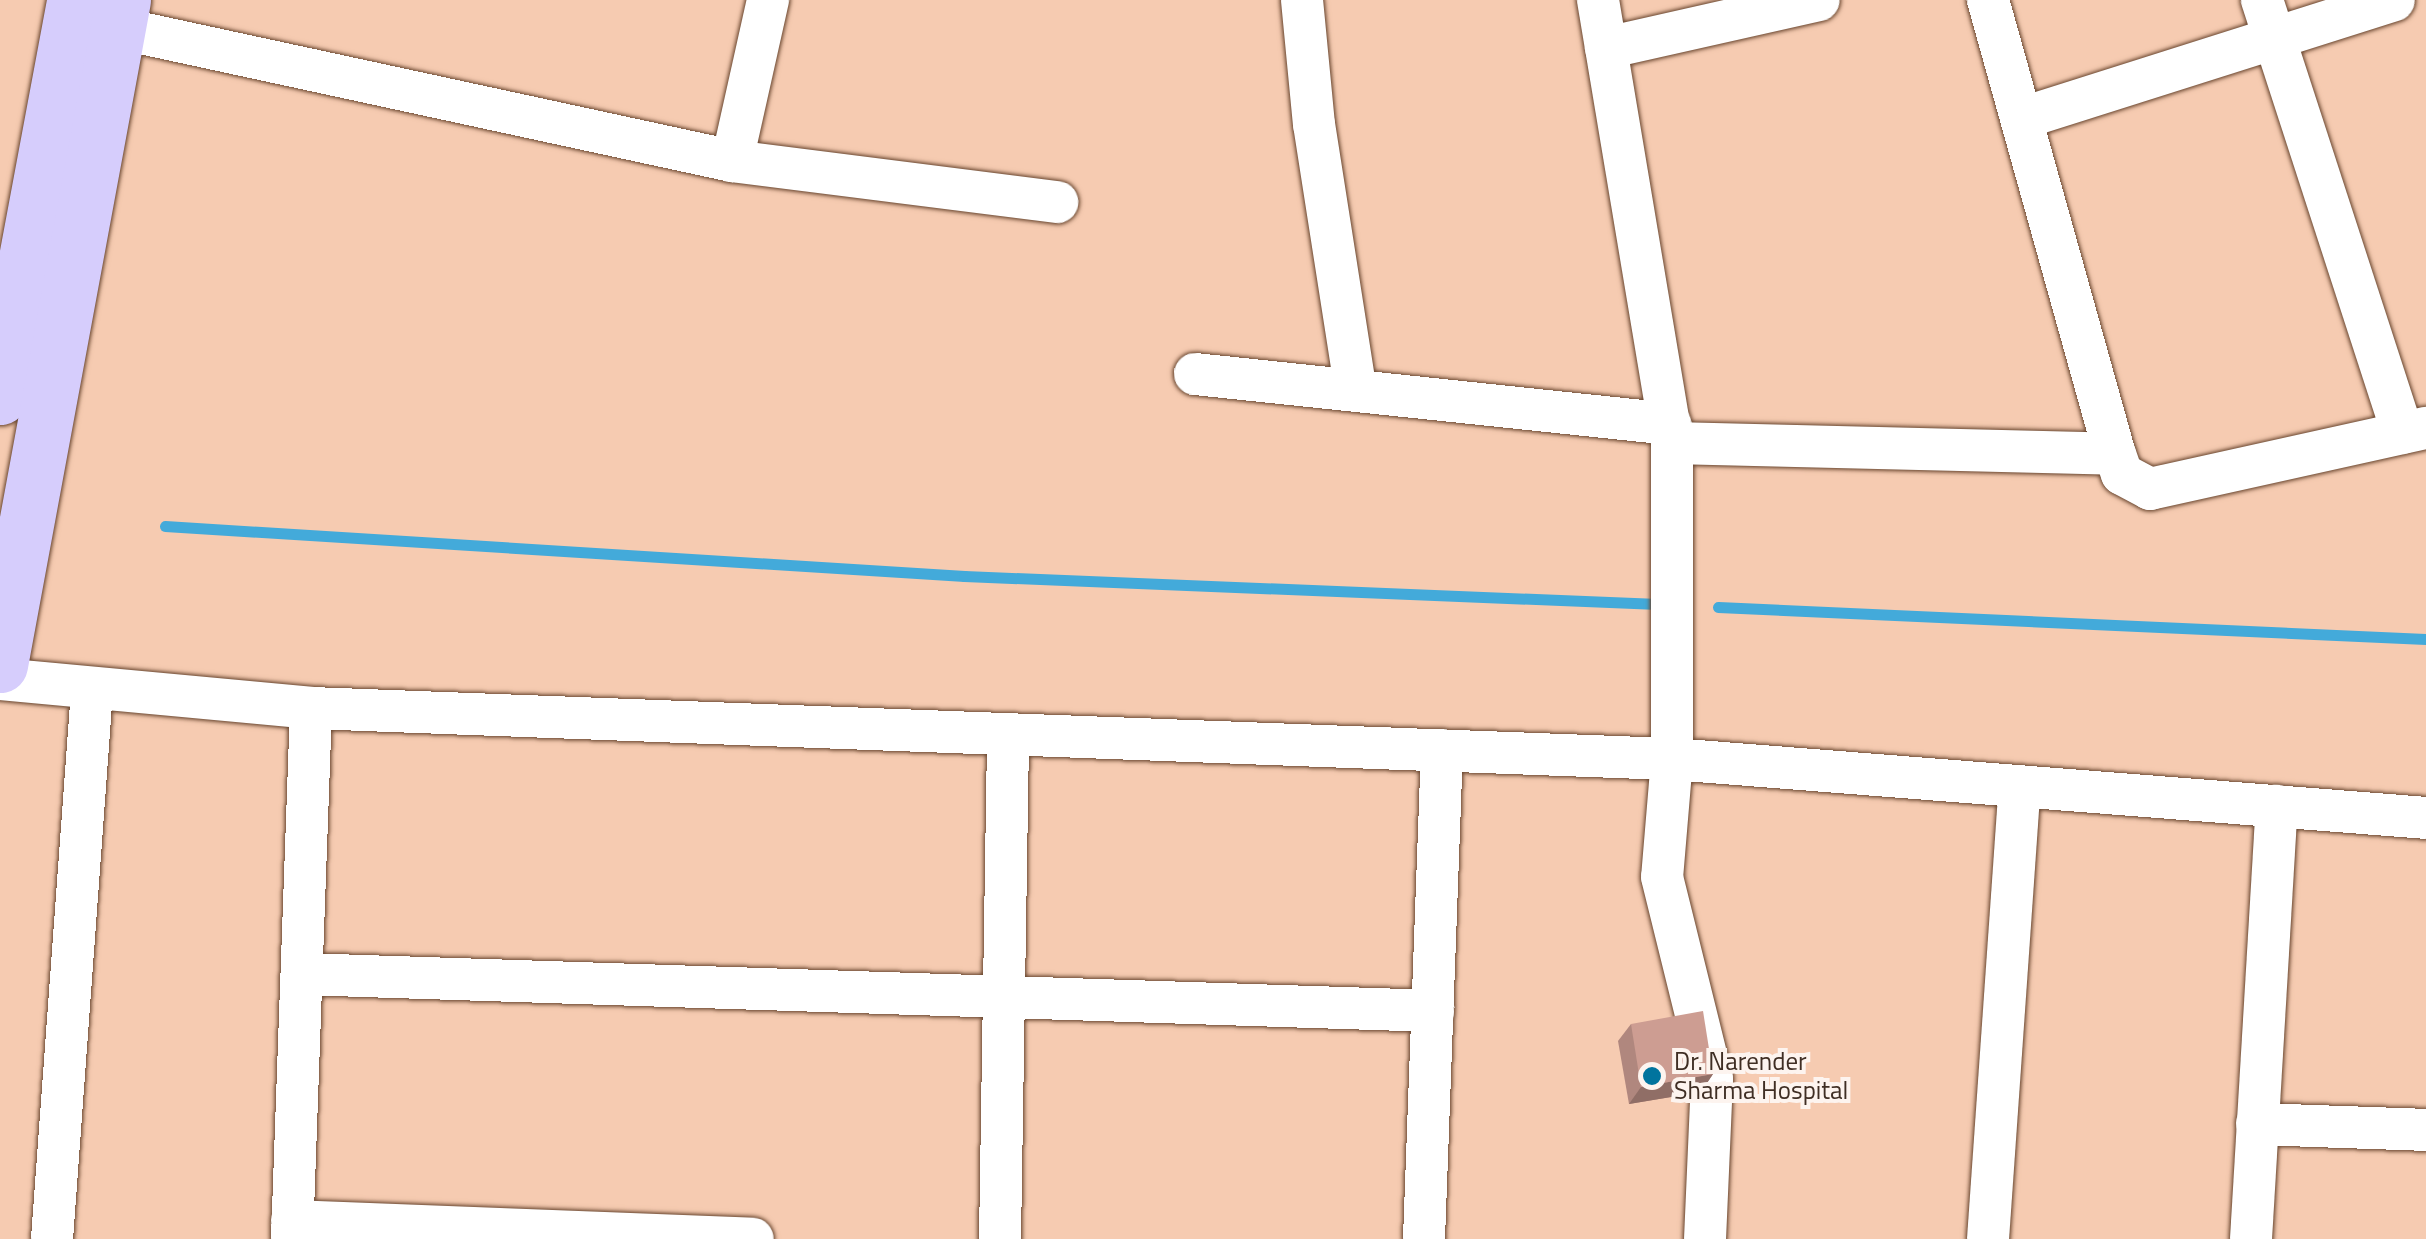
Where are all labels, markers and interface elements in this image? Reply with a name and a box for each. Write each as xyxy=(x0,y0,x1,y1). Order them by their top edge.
place label: Dr. Narender Sharma Hospital xyxy=(1674,1047,1848,1106)
marker: Dr. Narender Sharma Hospital xyxy=(1639,1063,1665,1089)

